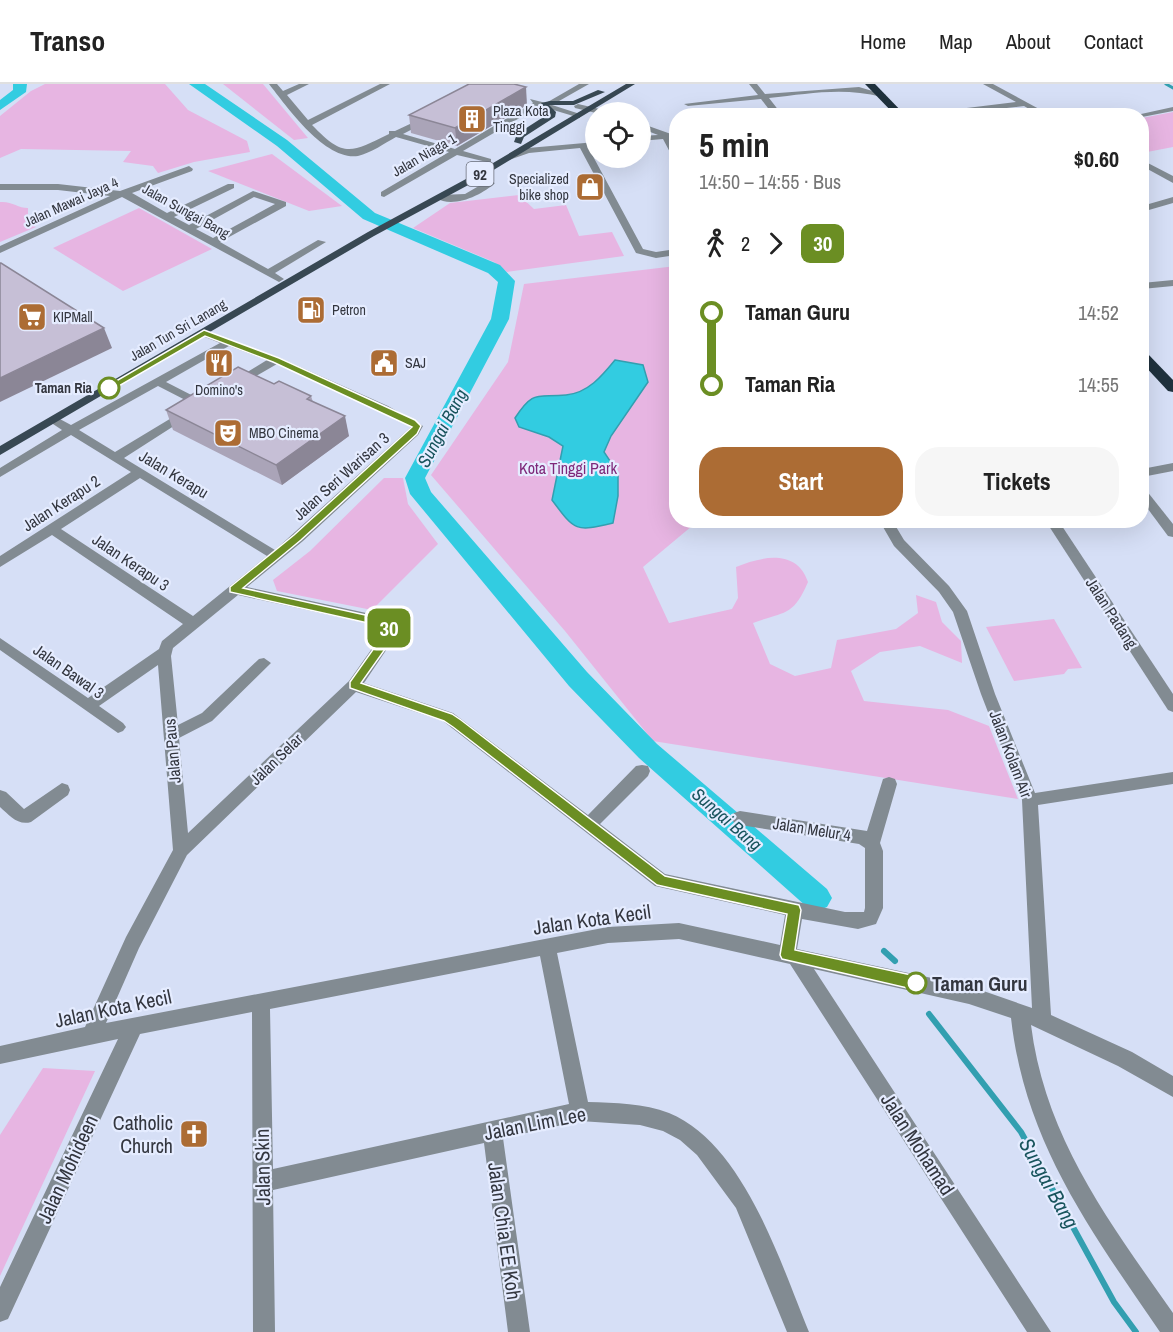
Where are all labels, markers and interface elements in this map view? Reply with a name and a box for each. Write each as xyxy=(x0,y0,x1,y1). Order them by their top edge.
text: Transo xyxy=(30,22,105,60)
text: Home xyxy=(860,27,906,56)
text: Map xyxy=(939,27,973,56)
text: About xyxy=(1006,27,1051,56)
text: Contact xyxy=(1084,27,1143,56)
place label: Plaza Kota Tinggi xyxy=(493,102,549,136)
map controls xyxy=(585,102,651,168)
button: locate xyxy=(585,102,651,168)
building icon: Plaza Kota Tinggi xyxy=(456,103,488,135)
text: 5 min xyxy=(699,123,770,167)
street label: Jalan Niaga 1 xyxy=(389,129,460,181)
text: $0.60 xyxy=(1074,144,1119,174)
road number: 92 xyxy=(466,162,494,186)
text: 14:50 – 14:55 · Bus xyxy=(699,168,841,195)
place label: Specialized bike shop xyxy=(509,170,569,204)
shop icon: Specialized bike shop xyxy=(574,171,606,203)
street label: Jalan Mawai Jaya 4 xyxy=(21,173,122,231)
street label: Jalan Sungai Bang xyxy=(139,180,233,243)
icon: walk xyxy=(699,227,732,260)
icon: forward xyxy=(759,227,792,260)
text: 30 xyxy=(813,229,832,258)
text: 2 xyxy=(741,230,750,257)
fuel station icon: Petron xyxy=(295,294,327,326)
street label: Jalan Tun Sri Lanang xyxy=(126,295,230,365)
text: Taman Guru xyxy=(745,297,850,327)
text: 14:52 xyxy=(1078,299,1119,326)
supermarket icon: KIPMall xyxy=(16,301,48,333)
place label: Petron xyxy=(332,301,366,319)
place label: KIPMall xyxy=(53,308,93,326)
restaurant icon: Domino's xyxy=(203,347,235,379)
public building icon: SAJ xyxy=(368,347,400,379)
place label: SAJ xyxy=(405,354,426,372)
text: Taman Ria xyxy=(745,369,835,399)
text: 14:55 xyxy=(1078,371,1119,398)
marker: Taman Ria xyxy=(98,377,120,399)
place label: Taman Ria xyxy=(35,379,93,397)
place label: Domino's xyxy=(195,381,243,399)
water label: Sungai Bang xyxy=(411,384,473,472)
theatre icon: MBO Cinema xyxy=(212,417,244,449)
place label: MBO Cinema xyxy=(249,424,319,442)
street label: Jalan Seri Warisan 3 xyxy=(288,427,394,525)
street label: Jalan Kerapu xyxy=(135,445,213,503)
button: Start xyxy=(699,447,903,516)
button: Tickets xyxy=(915,447,1119,516)
park label: Kota Tinggi Park xyxy=(519,457,617,479)
street label: Jalan Kerapu 2 xyxy=(18,470,104,536)
street label: Jalan Kerapu 3 xyxy=(88,528,174,596)
street label: Jalan Padang xyxy=(1081,573,1143,653)
line badge: 30 xyxy=(362,608,416,648)
text: 30 xyxy=(379,614,399,643)
street label: Jalan Bawal 3 xyxy=(29,639,109,703)
street label: Jalan Kolam Air xyxy=(984,707,1038,801)
street label: Jalan Paus xyxy=(158,718,186,784)
street label: Jalan Selar xyxy=(245,728,308,790)
water label: Sungai Bang xyxy=(687,782,767,856)
street label: Jalan Melur 4 xyxy=(771,812,853,846)
street label: Jalan Kota Kecil xyxy=(531,897,653,941)
place label: Taman Guru xyxy=(932,970,1027,997)
marker: Taman Guru xyxy=(905,972,927,994)
street label: Jalan Kota Kecil xyxy=(52,982,174,1034)
street label: Jalan Mohamad xyxy=(875,1088,961,1200)
street label: Jalan Lim Lee xyxy=(482,1100,588,1146)
place label: Catholic Church xyxy=(113,1109,173,1159)
street label: Jalan Mohideen xyxy=(30,1110,104,1228)
church icon: Catholic Church xyxy=(178,1118,210,1150)
street label: Jalan Skin xyxy=(248,1128,276,1206)
water label: Sungai Bang xyxy=(1012,1132,1086,1234)
street label: Jalan Chia EE Koh xyxy=(482,1160,528,1302)

